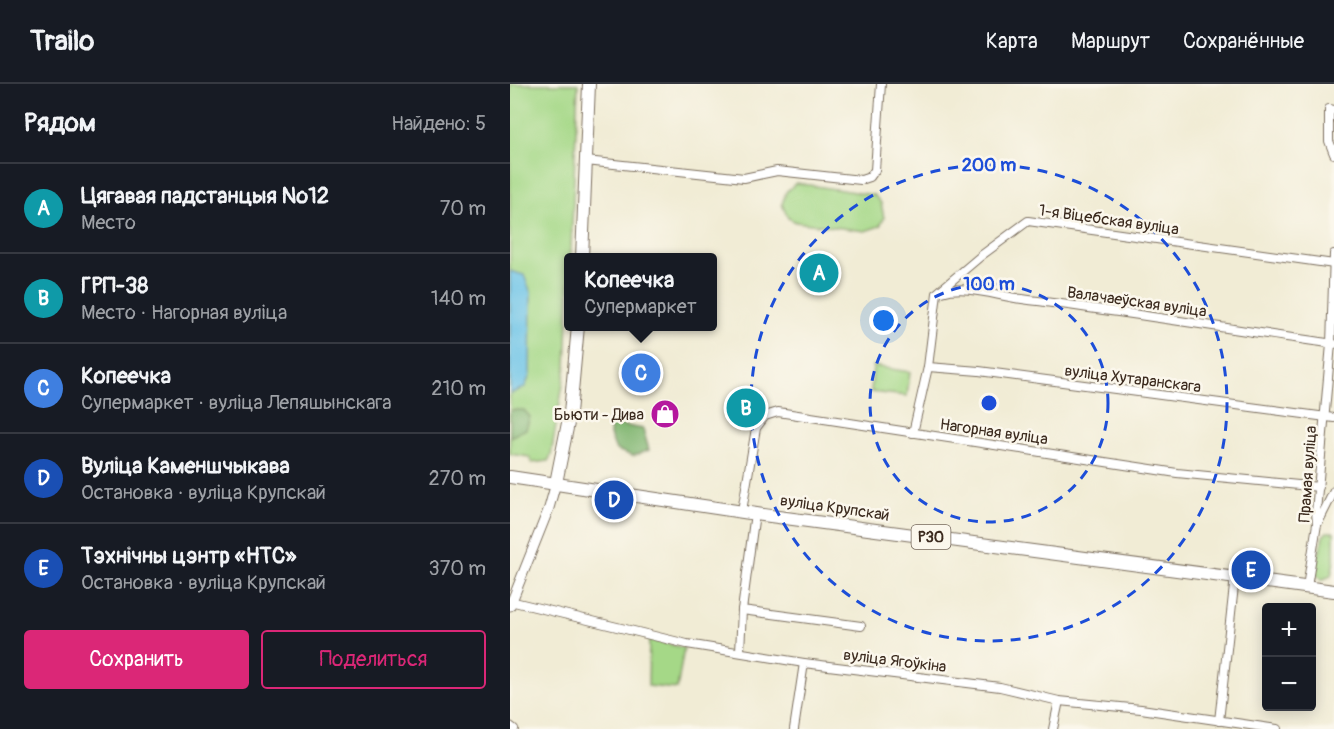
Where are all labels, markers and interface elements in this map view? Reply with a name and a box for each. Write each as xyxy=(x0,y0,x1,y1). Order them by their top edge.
text: Trailo xyxy=(30,24,94,59)
text: Карта xyxy=(986,28,1038,55)
text: Маршрут xyxy=(1071,28,1150,55)
text: Сохранённые xyxy=(1183,28,1304,55)
text: Рядом xyxy=(24,107,96,139)
text: Найдено: 5 xyxy=(391,111,486,136)
text: 200 m xyxy=(962,154,1016,177)
text: Цягавая падстанцыя №12 xyxy=(81,182,329,210)
text: A xyxy=(37,196,50,221)
text: 70 m xyxy=(440,196,486,221)
street label: 1-я Віцебская вуліца xyxy=(1037,200,1180,240)
text: Место xyxy=(81,210,136,235)
pin: A xyxy=(800,250,838,296)
popup xyxy=(564,253,717,331)
text: Копеечка xyxy=(584,266,674,294)
text: ГРП-38 xyxy=(81,272,148,300)
text: 100 m xyxy=(963,273,1015,296)
street label: Валачаеўская вуліца xyxy=(1066,282,1208,322)
text: B xyxy=(38,286,49,311)
text: 140 m xyxy=(431,286,486,311)
text: Супермаркет xyxy=(584,294,697,319)
text: Место · Нагорная вуліца xyxy=(81,300,287,325)
your location xyxy=(869,306,898,335)
pin: C xyxy=(622,350,660,396)
street label: вуліца Хутаранскага xyxy=(1063,361,1202,397)
text: Копеечка xyxy=(81,362,171,390)
text: C xyxy=(37,376,50,401)
text: 210 m xyxy=(431,376,486,401)
pin: B xyxy=(726,386,766,430)
text: Супермаркет · вуліца Лепяшынскага xyxy=(81,390,392,415)
centre of rings xyxy=(979,393,999,413)
shop icon: Бьюти - Дива xyxy=(649,398,681,430)
place label: Бьюти - Дива xyxy=(554,405,644,425)
street label: Нагорная вуліца xyxy=(938,415,1049,449)
street label: Прамая вуліца xyxy=(1295,425,1321,523)
text: Вуліца Каменшчыкава xyxy=(81,452,290,480)
text: D xyxy=(37,466,50,491)
text: 270 m xyxy=(428,466,486,491)
pin: D xyxy=(594,478,634,522)
text: Остановка · вуліца Крупскай xyxy=(81,480,326,505)
street label: вуліца Крупскай xyxy=(779,490,891,526)
road number: Р30 xyxy=(912,525,950,549)
text: Тэхнічны цэнтр «НТС» xyxy=(81,542,297,570)
pin: E xyxy=(1232,548,1270,592)
text: E xyxy=(38,556,49,581)
text: 370 m xyxy=(429,556,486,581)
text: Остановка · вуліца Крупскай xyxy=(81,570,326,595)
map controls xyxy=(1262,603,1316,711)
button: + xyxy=(1262,603,1316,657)
button: Сохранить xyxy=(24,630,249,689)
button: Поделиться xyxy=(261,630,486,689)
street label: вуліца Ягоўкіна xyxy=(842,645,948,677)
button: − xyxy=(1262,657,1316,711)

